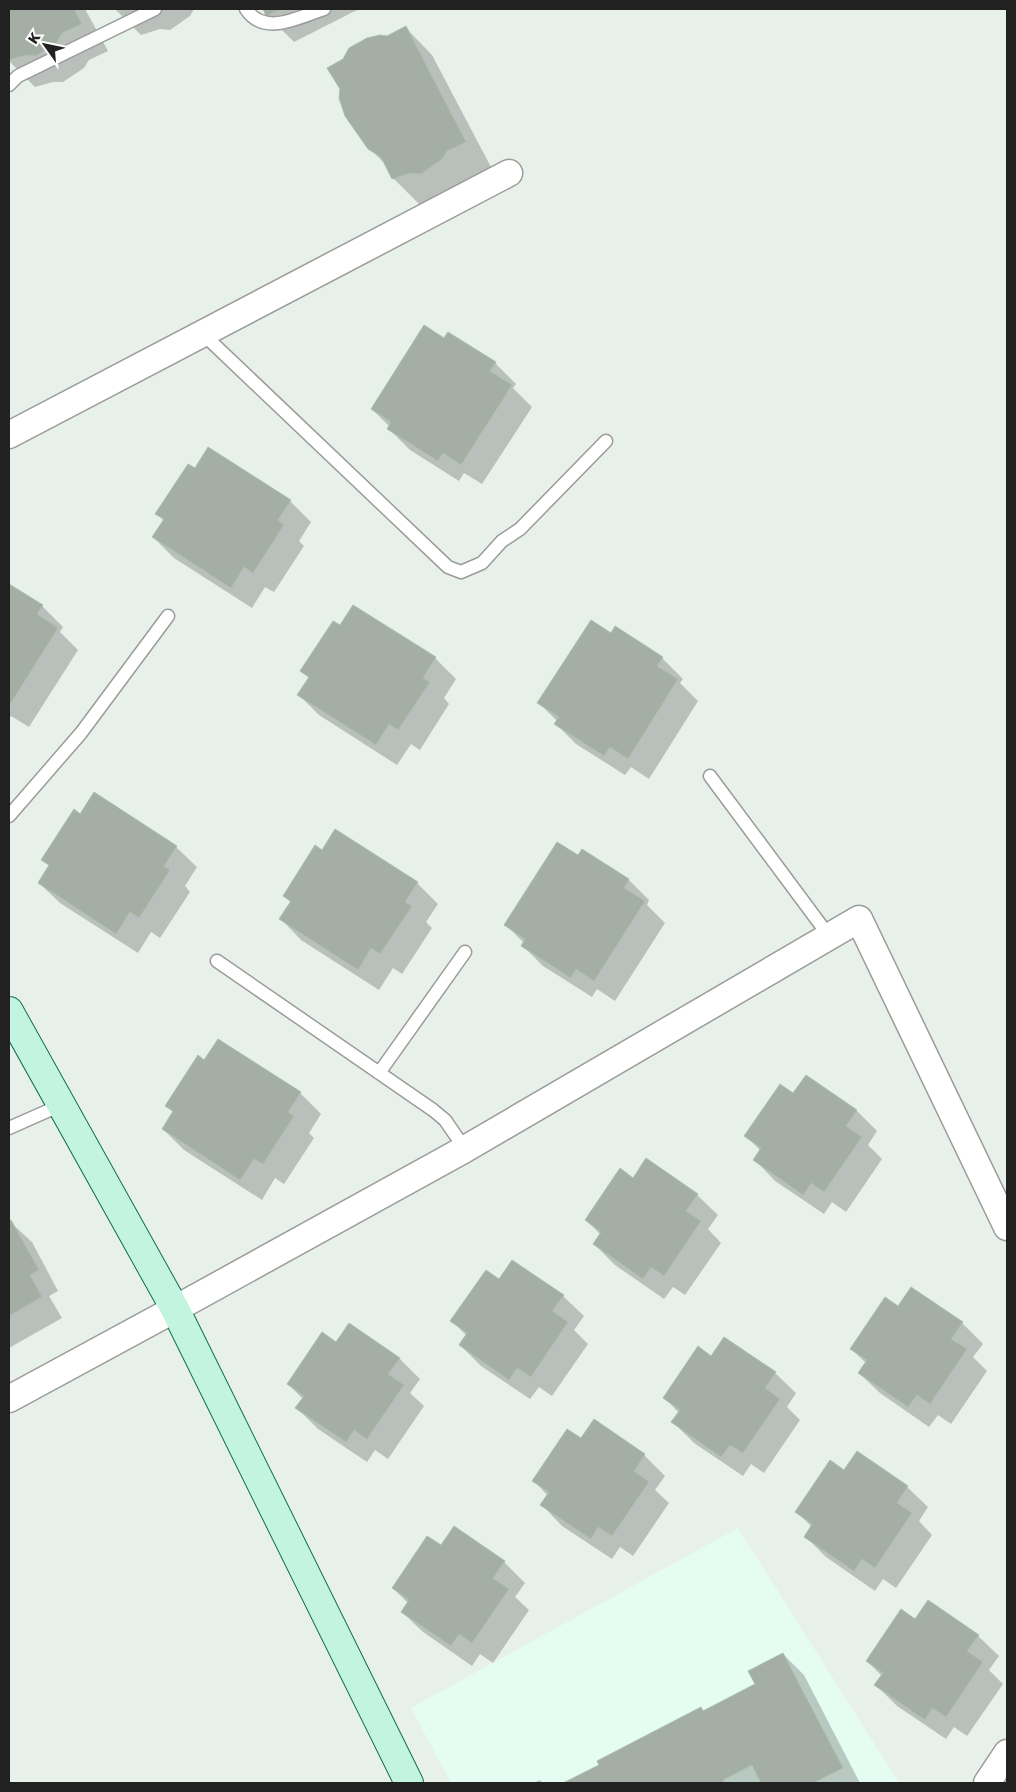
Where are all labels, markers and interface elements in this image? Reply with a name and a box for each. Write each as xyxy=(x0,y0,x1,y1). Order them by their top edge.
north arrow xyxy=(20,20,70,70)
text: K xyxy=(24,29,44,47)

